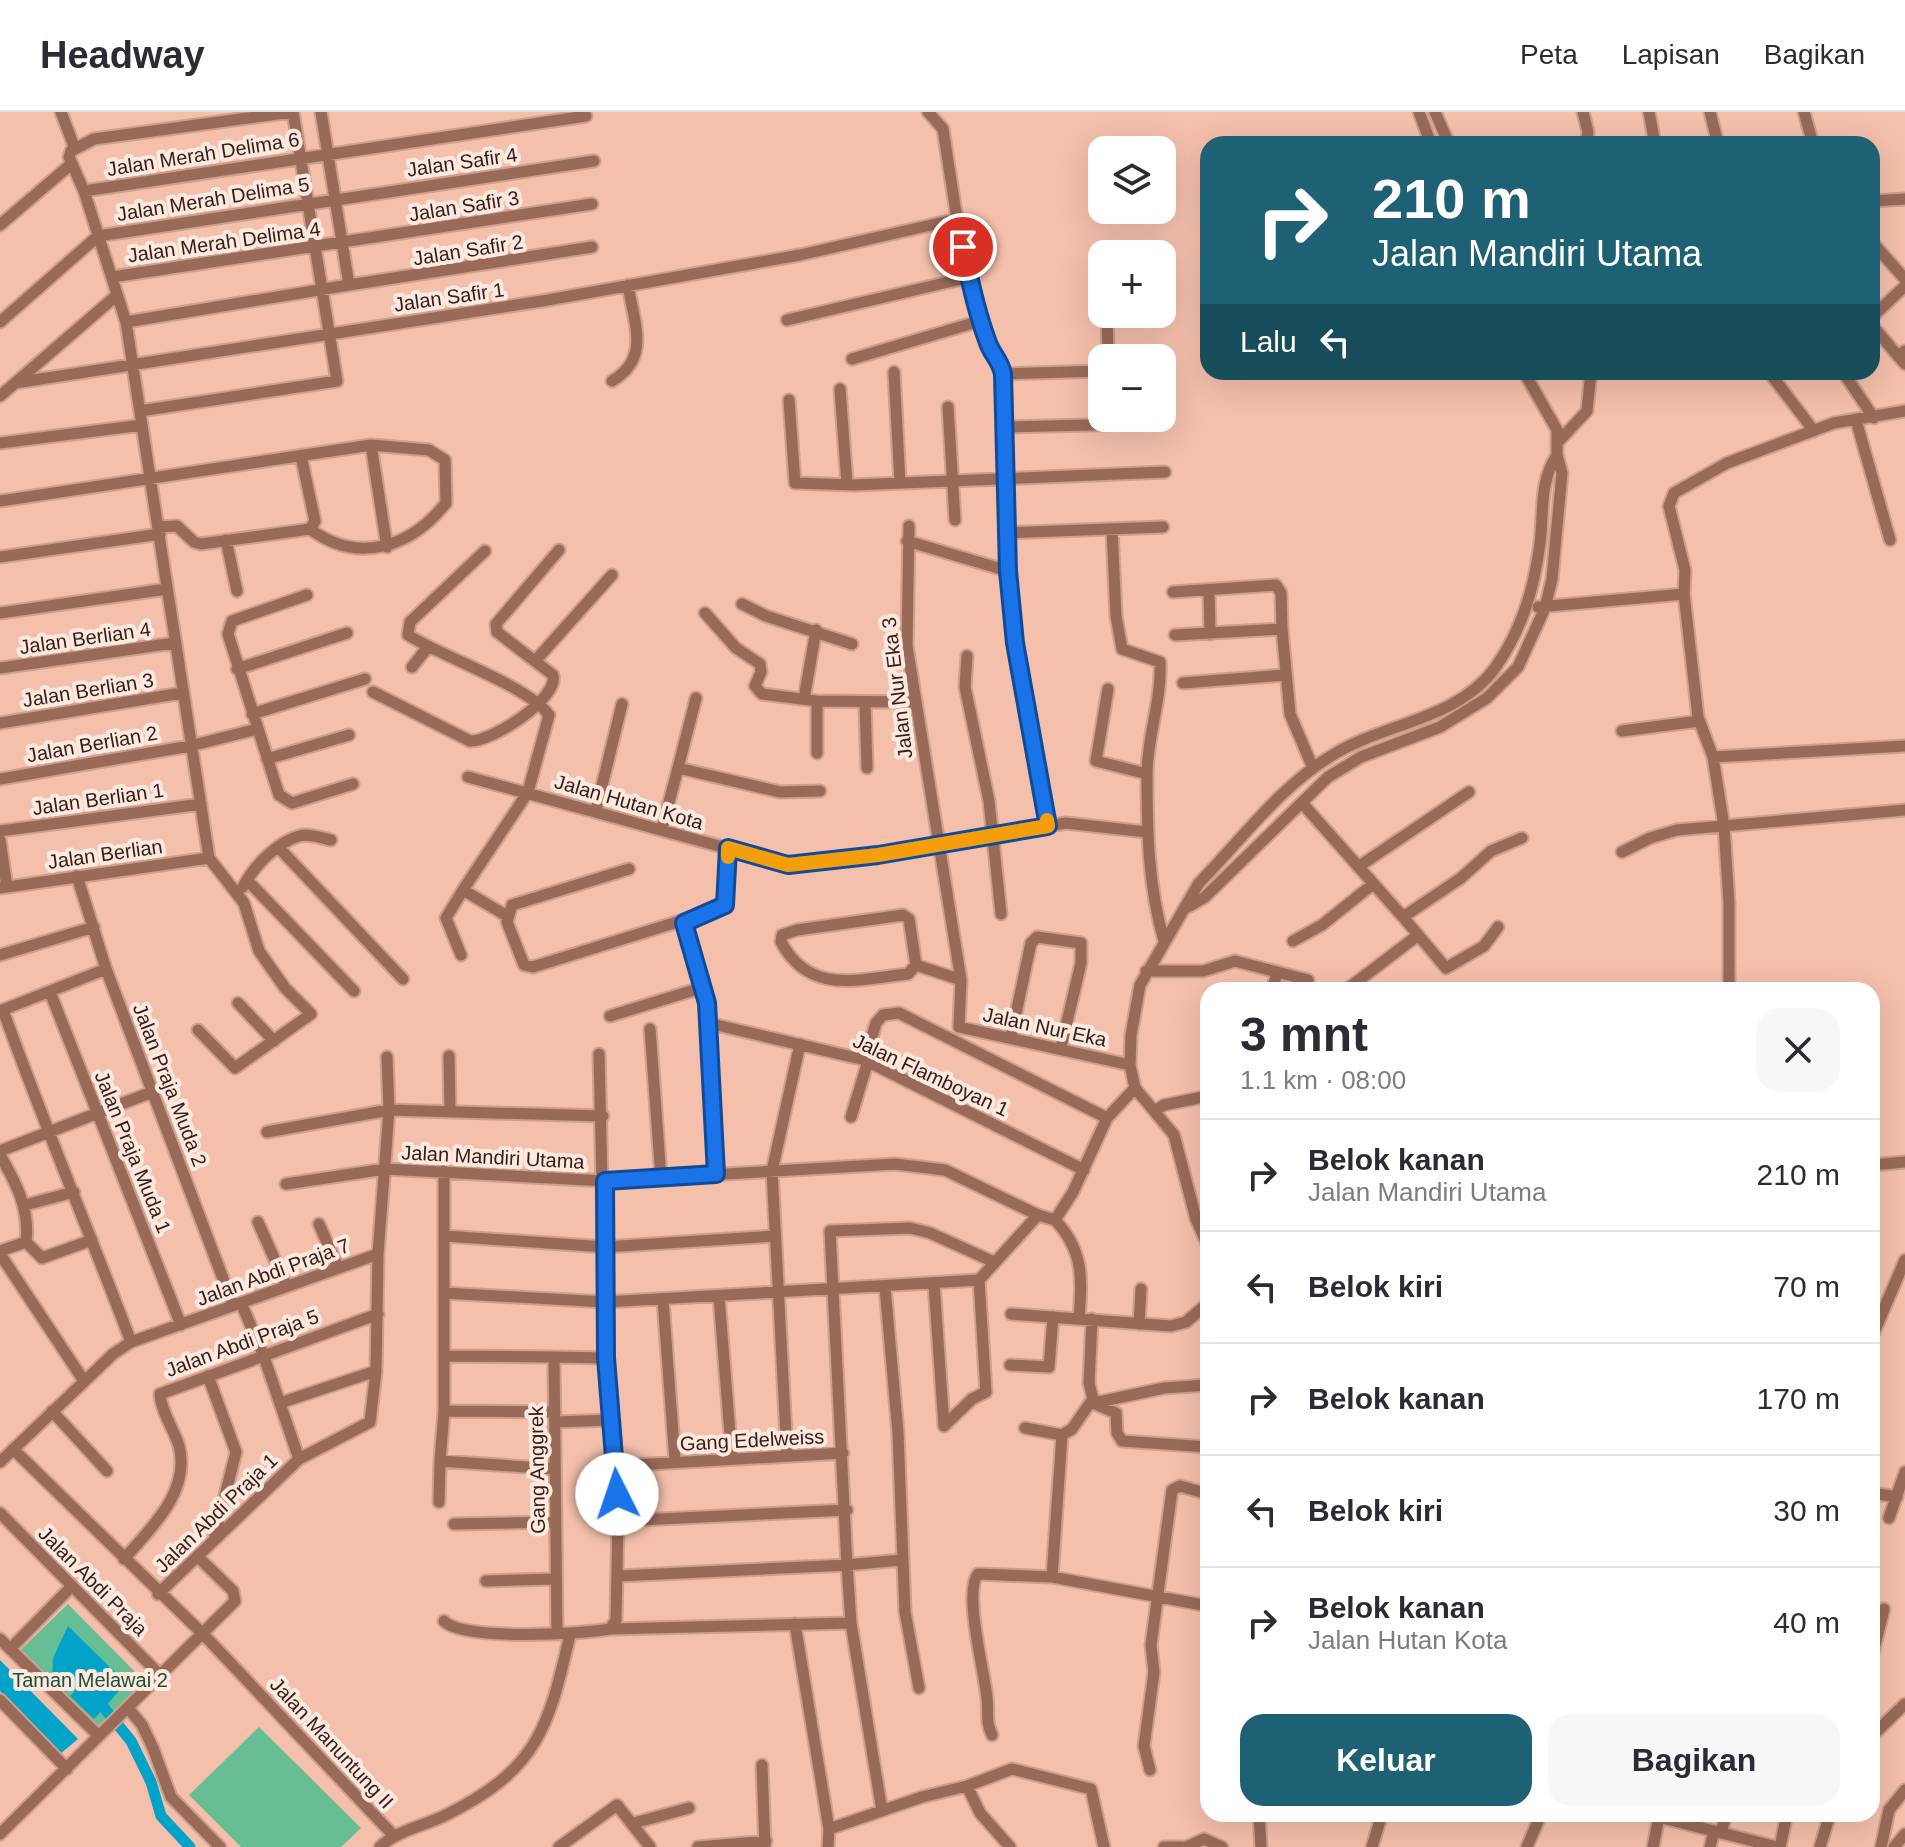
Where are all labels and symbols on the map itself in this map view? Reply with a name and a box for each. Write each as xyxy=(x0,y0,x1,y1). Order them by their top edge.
street label: Jalan Merah Delima 6 xyxy=(105,128,301,180)
street label: Jalan Safir 4 xyxy=(405,143,519,181)
street label: Jalan Merah Delima 5 xyxy=(115,173,311,225)
street label: Jalan Safir 3 xyxy=(407,186,521,226)
pin xyxy=(929,213,997,281)
street label: Jalan Merah Delima 4 xyxy=(126,218,322,266)
street label: Jalan Safir 2 xyxy=(411,230,525,270)
street label: Jalan Safir 1 xyxy=(392,278,506,316)
street label: Jalan Nur Eka 3 xyxy=(877,616,917,760)
street label: Jalan Berlian 4 xyxy=(18,618,152,658)
street label: Jalan Berlian 3 xyxy=(21,669,155,711)
street label: Jalan Berlian 2 xyxy=(25,722,159,766)
street label: Jalan Hutan Kota xyxy=(552,770,707,834)
street label: Jalan Berlian 1 xyxy=(31,779,165,819)
street label: Jalan Berlian xyxy=(46,835,164,873)
street label: Jalan Praja Muda 2 xyxy=(129,1001,211,1169)
street label: Jalan Nur Eka xyxy=(981,1003,1110,1051)
street label: Jalan Flamboyan 1 xyxy=(850,1029,1012,1121)
street label: Jalan Praja Muda 1 xyxy=(91,1068,175,1236)
street label: Jalan Mandiri Utama xyxy=(401,1141,586,1173)
street label: Jalan Abdi Praja 7 xyxy=(193,1234,353,1310)
street label: Jalan Abdi Praja 5 xyxy=(162,1305,322,1381)
street label: Gang Anggrek xyxy=(525,1405,549,1534)
street label: Gang Edelweiss xyxy=(679,1425,825,1455)
street label: Jalan Abdi Praja 1 xyxy=(150,1449,282,1577)
position arrow xyxy=(575,1452,659,1536)
street label: Jalan Abdi Praja xyxy=(34,1522,152,1640)
park label: Taman Melawai 2 xyxy=(12,1669,168,1691)
street label: Jalan Manuntung II xyxy=(266,1673,398,1813)

